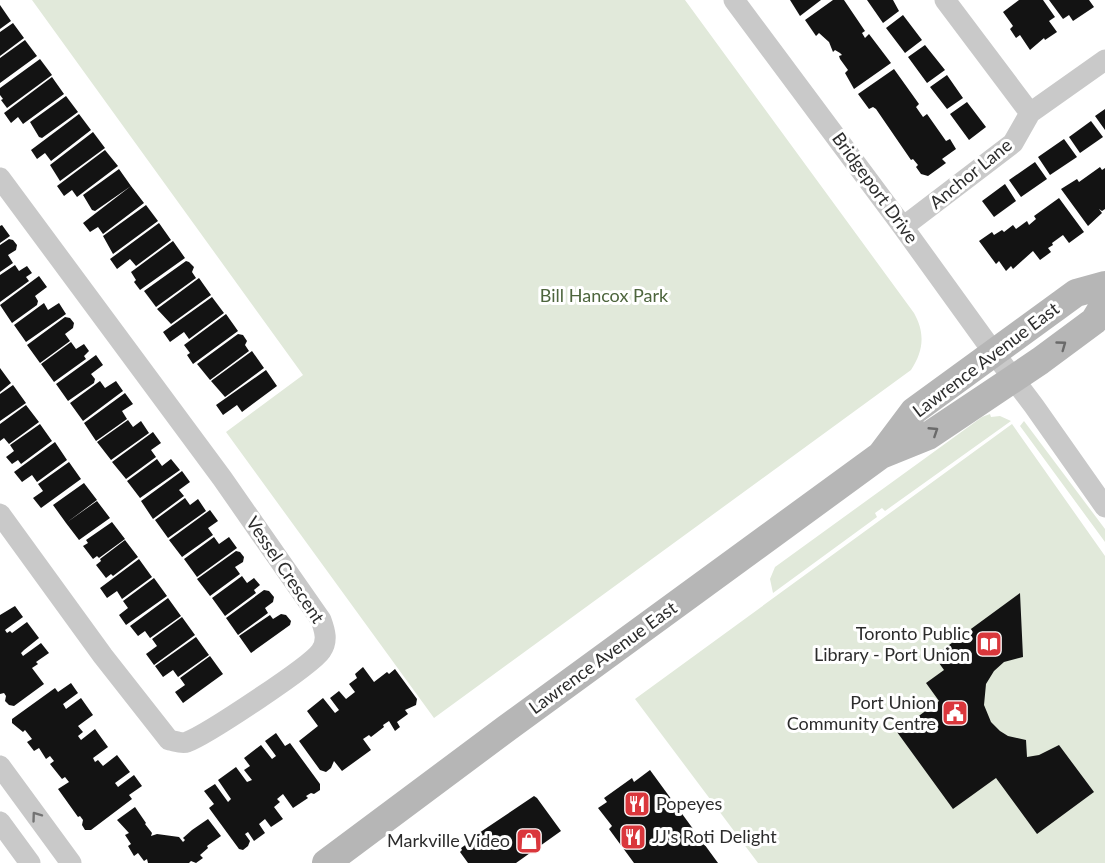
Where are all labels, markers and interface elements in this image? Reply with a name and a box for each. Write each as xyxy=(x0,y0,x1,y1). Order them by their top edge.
street label: Bridgeport Drive xyxy=(828,128,923,247)
street label: Anchor Lane xyxy=(925,133,1016,213)
park label: Bill Hancox Park xyxy=(540,284,669,306)
street label: Lawrence Avenue East xyxy=(908,297,1063,421)
one-way arrow xyxy=(1055,341,1066,352)
one-way arrow xyxy=(928,427,939,438)
street label: Vessel Crescent xyxy=(242,512,330,627)
street label: Lawrence Avenue East xyxy=(524,596,681,718)
place label: Toronto Public Library - Port Union xyxy=(814,622,970,665)
library icon: Toronto Public Library - Port Union xyxy=(974,629,1004,659)
place label: Port Union Community Centre xyxy=(787,691,936,734)
public building icon: Port Union Community Centre xyxy=(940,698,970,728)
restaurant icon: Popeyes xyxy=(622,789,652,819)
place label: Popeyes xyxy=(656,792,722,814)
one-way arrow xyxy=(33,811,44,822)
restaurant icon: JJ's Roti Delight xyxy=(618,822,648,852)
place label: JJ's Roti Delight xyxy=(652,825,777,847)
shop icon: Markville Video xyxy=(514,826,544,856)
place label: Markville Video xyxy=(387,829,510,851)

